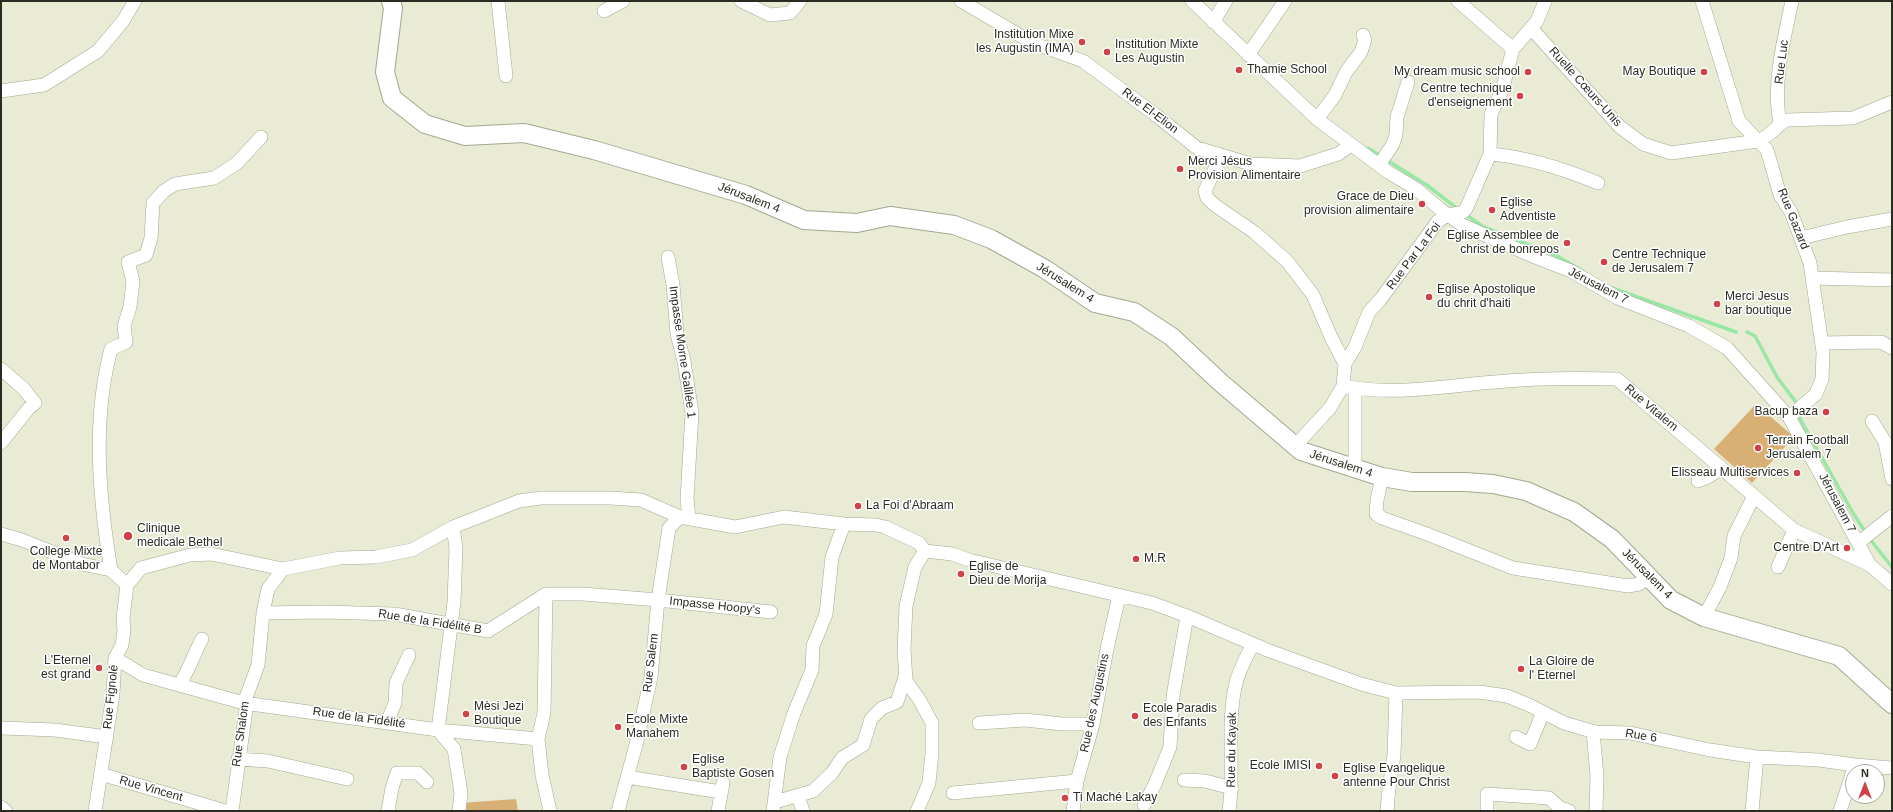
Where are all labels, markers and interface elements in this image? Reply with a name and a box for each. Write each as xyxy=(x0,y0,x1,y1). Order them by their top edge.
place label: Institution Mixe les Augustin (IMA) xyxy=(976,28,1074,56)
marker: Institution Mixe les Augustin (IMA) xyxy=(1077,37,1087,47)
place label: Institution Mixte Les Augustin xyxy=(1115,38,1198,66)
street label: Rue Luc xyxy=(1772,39,1792,85)
street label: Ruelle Cœurs-Unis xyxy=(1546,44,1624,130)
marker: Institution Mixte Les Augustin xyxy=(1102,47,1112,57)
place label: Thamie School xyxy=(1247,63,1327,77)
marker: Thamie School xyxy=(1234,65,1244,75)
place label: My dream music school xyxy=(1394,65,1520,79)
place label: May Boutique xyxy=(1623,65,1696,79)
marker: My dream music school xyxy=(1523,67,1533,77)
marker: May Boutique xyxy=(1699,67,1709,77)
place label: Centre technique d'enseignement xyxy=(1421,82,1512,110)
street label: Rue El-Elion xyxy=(1119,85,1181,137)
marker: Centre technique d'enseignement xyxy=(1515,91,1525,101)
place label: Merci Jésus Provision Alimentaire xyxy=(1188,155,1301,183)
marker: Merci Jésus Provision Alimentaire xyxy=(1175,164,1185,174)
street label: Jérusalem 4 xyxy=(716,180,782,216)
street label: Rue Gazard xyxy=(1774,186,1812,252)
place label: Grace de Dieu provision alimentaire xyxy=(1304,190,1414,218)
place label: Eglise Adventiste xyxy=(1500,196,1556,224)
marker: Grace de Dieu provision alimentaire xyxy=(1417,199,1427,209)
marker: Eglise Adventiste xyxy=(1487,205,1497,215)
street label: Rue Par La Foi xyxy=(1384,219,1444,293)
place label: Eglise Assemblee de christ de bonrepos xyxy=(1447,229,1559,257)
marker: Eglise Assemblee de christ de bonrepos xyxy=(1562,238,1572,248)
place label: Centre Technique de Jerusalem 7 xyxy=(1612,248,1706,276)
marker: Centre Technique de Jerusalem 7 xyxy=(1599,257,1609,267)
street label: Jérusalem 4 xyxy=(1033,260,1097,306)
street label: Jérusalem 7 xyxy=(1566,265,1630,307)
place label: Eglise Apostolique du chrit d'haiti xyxy=(1437,283,1536,311)
street label: Impasse Morne Galilée 1 xyxy=(666,285,698,419)
place label: Merci Jesus bar boutique xyxy=(1725,290,1792,318)
marker: Eglise Apostolique du chrit d'haiti xyxy=(1424,292,1434,302)
marker: Merci Jesus bar boutique xyxy=(1712,299,1722,309)
street label: Rue Vitalem xyxy=(1621,382,1681,434)
place label: Bacup baza xyxy=(1755,405,1818,419)
marker: Bacup baza xyxy=(1821,407,1831,417)
place label: Terrain Football Jerusalem 7 xyxy=(1766,434,1849,462)
marker: Terrain Football Jerusalem 7 xyxy=(1753,443,1763,453)
street label: Jérusalem 4 xyxy=(1308,447,1374,481)
place label: Elisseau Multiservices xyxy=(1671,466,1789,480)
marker: Elisseau Multiservices xyxy=(1792,468,1802,478)
street label: Jérusalem 7 xyxy=(1815,471,1859,535)
place label: La Foi d'Abraam xyxy=(866,499,954,513)
marker: La Foi d'Abraam xyxy=(853,501,863,511)
place label: Clinique medicale Bethel xyxy=(137,522,222,550)
marker: Clinique medicale Bethel xyxy=(122,530,134,542)
marker: College Mixte de Montabor xyxy=(61,533,71,543)
place label: Centre D'Art xyxy=(1773,541,1839,555)
marker: Centre D'Art xyxy=(1842,543,1852,553)
place label: College Mixte de Montabor xyxy=(30,545,102,573)
street label: Jérusalem 4 xyxy=(1619,546,1675,602)
place label: M.R xyxy=(1144,552,1166,566)
marker: M.R xyxy=(1131,554,1141,564)
place label: Eglise de Dieu de Morija xyxy=(969,560,1046,588)
marker: Eglise de Dieu de Morija xyxy=(956,569,966,579)
street label: Impasse Hoopy's xyxy=(669,594,761,618)
street label: Rue de la Fidélité B xyxy=(377,607,483,637)
street label: Rue Salem xyxy=(640,633,662,693)
street label: Rue des Augustins xyxy=(1077,652,1113,754)
place label: L'Eternel est grand xyxy=(41,654,91,682)
place label: La Gloire de l' Eternel xyxy=(1529,655,1594,683)
marker: L'Eternel est grand xyxy=(94,663,104,673)
street label: Rue Fignolé xyxy=(100,664,122,730)
marker: La Gloire de l' Eternel xyxy=(1516,664,1526,674)
street label: Rue Shalom xyxy=(229,700,253,768)
place label: Mèsi Jezi Boutique xyxy=(474,700,524,728)
place label: Ecole Paradis des Enfants xyxy=(1143,702,1217,730)
street label: Rue de la Fidélité xyxy=(312,704,406,732)
marker: Mèsi Jezi Boutique xyxy=(461,709,471,719)
marker: Ecole Paradis des Enfants xyxy=(1130,711,1140,721)
street label: Rue du Kayak xyxy=(1224,712,1240,788)
place label: Ecole Mixte Manahem xyxy=(626,713,688,741)
marker: Ecole Mixte Manahem xyxy=(613,722,623,732)
street label: Rue 6 xyxy=(1624,726,1658,746)
place label: Eglise Baptiste Gosen xyxy=(692,753,774,781)
place label: Ecole IMISI xyxy=(1250,759,1311,773)
marker: Ecole IMISI xyxy=(1314,761,1324,771)
marker: Eglise Baptiste Gosen xyxy=(679,762,689,772)
place label: Eglise Evangelique antenne Pour Christ xyxy=(1343,762,1450,790)
north arrow xyxy=(1845,764,1885,804)
text: N xyxy=(1861,767,1869,779)
marker: Eglise Evangelique antenne Pour Christ xyxy=(1330,771,1340,781)
street label: Rue Vincent xyxy=(118,773,184,805)
place label: Ti Maché Lakay xyxy=(1073,791,1157,805)
marker: Ti Maché Lakay xyxy=(1060,793,1070,803)

